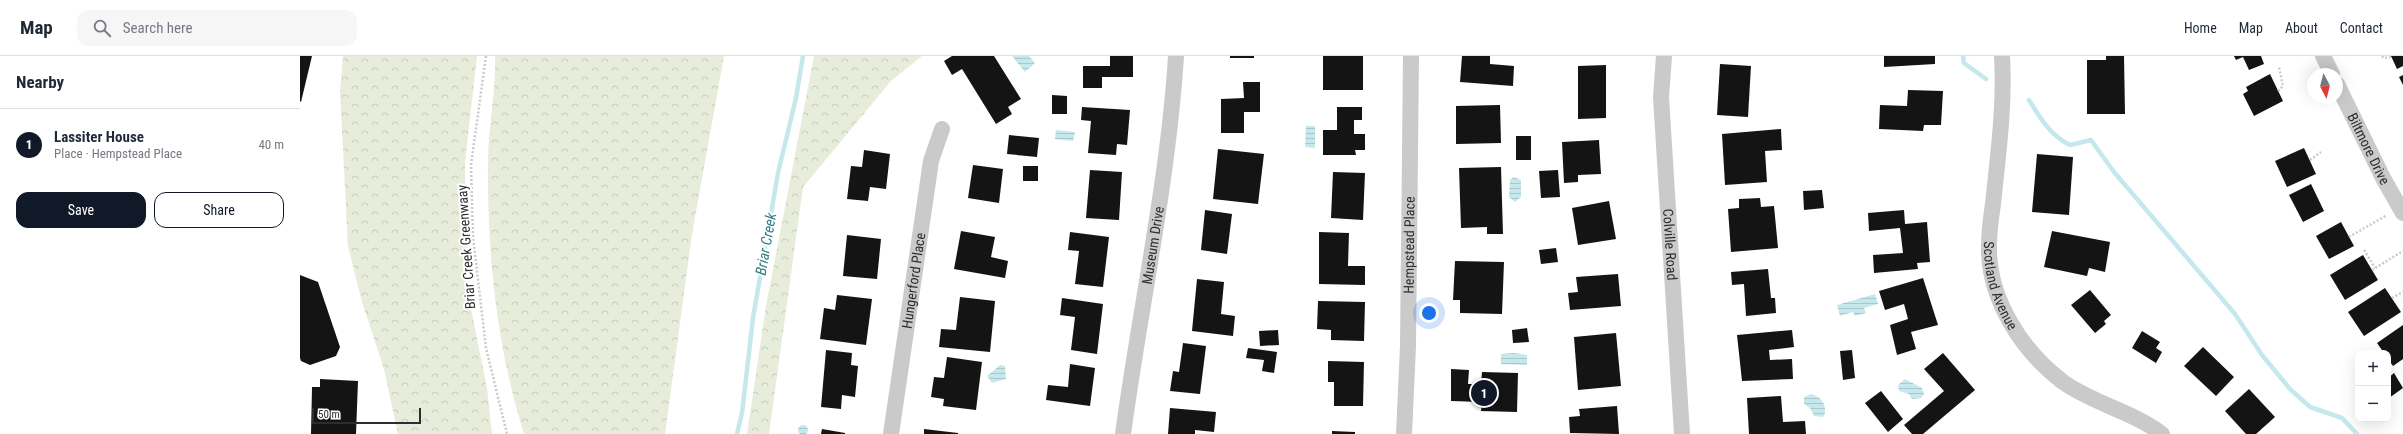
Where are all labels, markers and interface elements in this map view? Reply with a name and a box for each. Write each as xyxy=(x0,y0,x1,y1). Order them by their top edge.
search box xyxy=(77,10,357,46)
text: Map xyxy=(20,16,53,39)
icon: search xyxy=(91,17,113,39)
text: Search here xyxy=(123,19,193,37)
text: Home xyxy=(2184,20,2217,36)
text: Map xyxy=(2239,20,2263,36)
text: About xyxy=(2285,20,2318,36)
text: Contact xyxy=(2340,20,2383,36)
north arrow xyxy=(2307,68,2343,104)
text: Nearby xyxy=(16,72,64,92)
street label: Biltmore Drive xyxy=(2344,110,2393,188)
text: Lassiter House xyxy=(54,128,144,146)
text: 1 xyxy=(26,137,32,152)
text: 40 m xyxy=(258,137,284,152)
text: Place · Hempstead Place xyxy=(54,146,182,161)
street label: Briar Creek Greenwaay xyxy=(454,184,478,310)
button: Save xyxy=(16,192,146,228)
button: Share xyxy=(154,192,284,228)
street label: Hempstead Place xyxy=(1401,196,1418,294)
street label: Museum Drive xyxy=(1139,205,1167,286)
street label: Colville Road xyxy=(1660,208,1680,281)
water label: Briar Creek xyxy=(752,211,780,277)
street label: Hungerford Place xyxy=(899,231,928,330)
street label: Scotland Avenue xyxy=(1981,241,2021,333)
your location xyxy=(1419,303,1439,323)
map controls xyxy=(2355,350,2391,422)
button: + xyxy=(2355,350,2391,386)
pin: 1 xyxy=(1471,378,1497,408)
button: − xyxy=(2355,386,2391,422)
scale bar xyxy=(312,406,421,425)
text: 50 m xyxy=(318,408,340,421)

